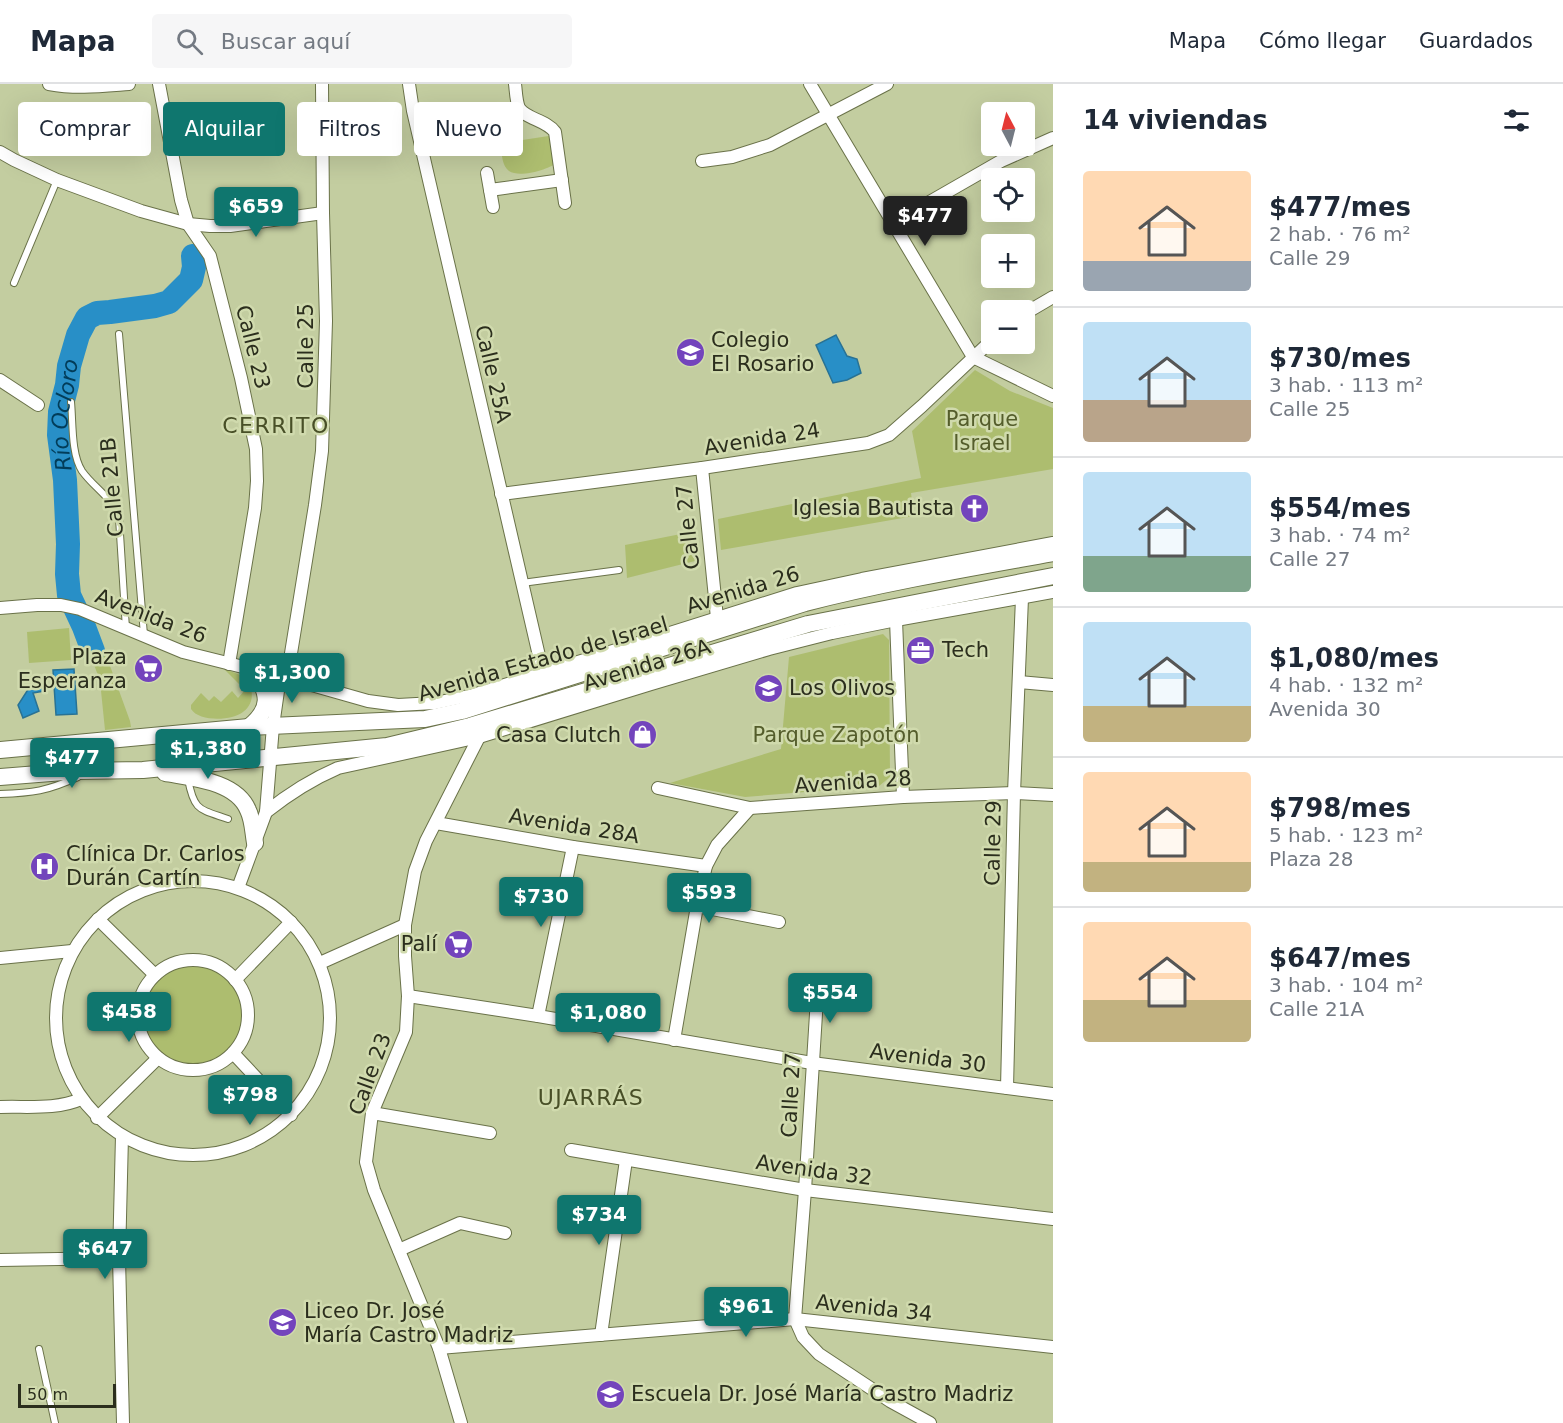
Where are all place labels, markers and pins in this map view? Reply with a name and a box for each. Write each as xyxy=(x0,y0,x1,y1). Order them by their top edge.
pin: $659 xyxy=(220,187,292,238)
pin: $477 xyxy=(889,196,961,247)
place label: Colegio El Rosario xyxy=(711,328,814,376)
school or university icon: Colegio El Rosario xyxy=(674,336,706,368)
church icon: Iglesia Bautista xyxy=(959,492,991,524)
place label: Iglesia Bautista xyxy=(793,496,954,520)
office icon: Tech xyxy=(905,634,937,666)
place label: Tech xyxy=(941,638,989,662)
place label: Plaza Esperanza xyxy=(18,645,127,693)
supermarket icon: Plaza Esperanza xyxy=(132,653,164,685)
pin: $1,300 xyxy=(243,653,341,704)
school or university icon: Los Olivos xyxy=(752,672,784,704)
place label: Los Olivos xyxy=(789,676,895,700)
shop icon: Casa Clutch xyxy=(626,719,658,751)
place label: Casa Clutch xyxy=(496,723,621,747)
pin: $1,380 xyxy=(159,729,257,780)
pin: $477 xyxy=(36,738,108,789)
place label: Clínica Dr. Carlos Durán Cartín xyxy=(66,842,245,890)
hospital icon: Clínica Dr. Carlos Durán Cartín xyxy=(29,850,61,882)
pin: $593 xyxy=(673,873,745,924)
pin: $730 xyxy=(505,877,577,928)
supermarket icon: Palí xyxy=(442,928,474,960)
place label: Palí xyxy=(401,932,438,956)
pin: $554 xyxy=(794,973,866,1024)
pin: $458 xyxy=(93,992,165,1043)
pin: $1,080 xyxy=(559,993,657,1044)
pin: $798 xyxy=(214,1075,286,1126)
pin: $734 xyxy=(563,1195,635,1246)
pin: $647 xyxy=(69,1229,141,1280)
pin: $961 xyxy=(710,1287,782,1338)
place label: Liceo Dr. José María Castro Madriz xyxy=(304,1299,513,1347)
school or university icon: Liceo Dr. José María Castro Madriz xyxy=(267,1307,299,1339)
school or university icon: Escuela Dr. José María Castro Madriz xyxy=(594,1378,626,1410)
place label: Escuela Dr. José María Castro Madriz xyxy=(631,1382,1013,1406)

